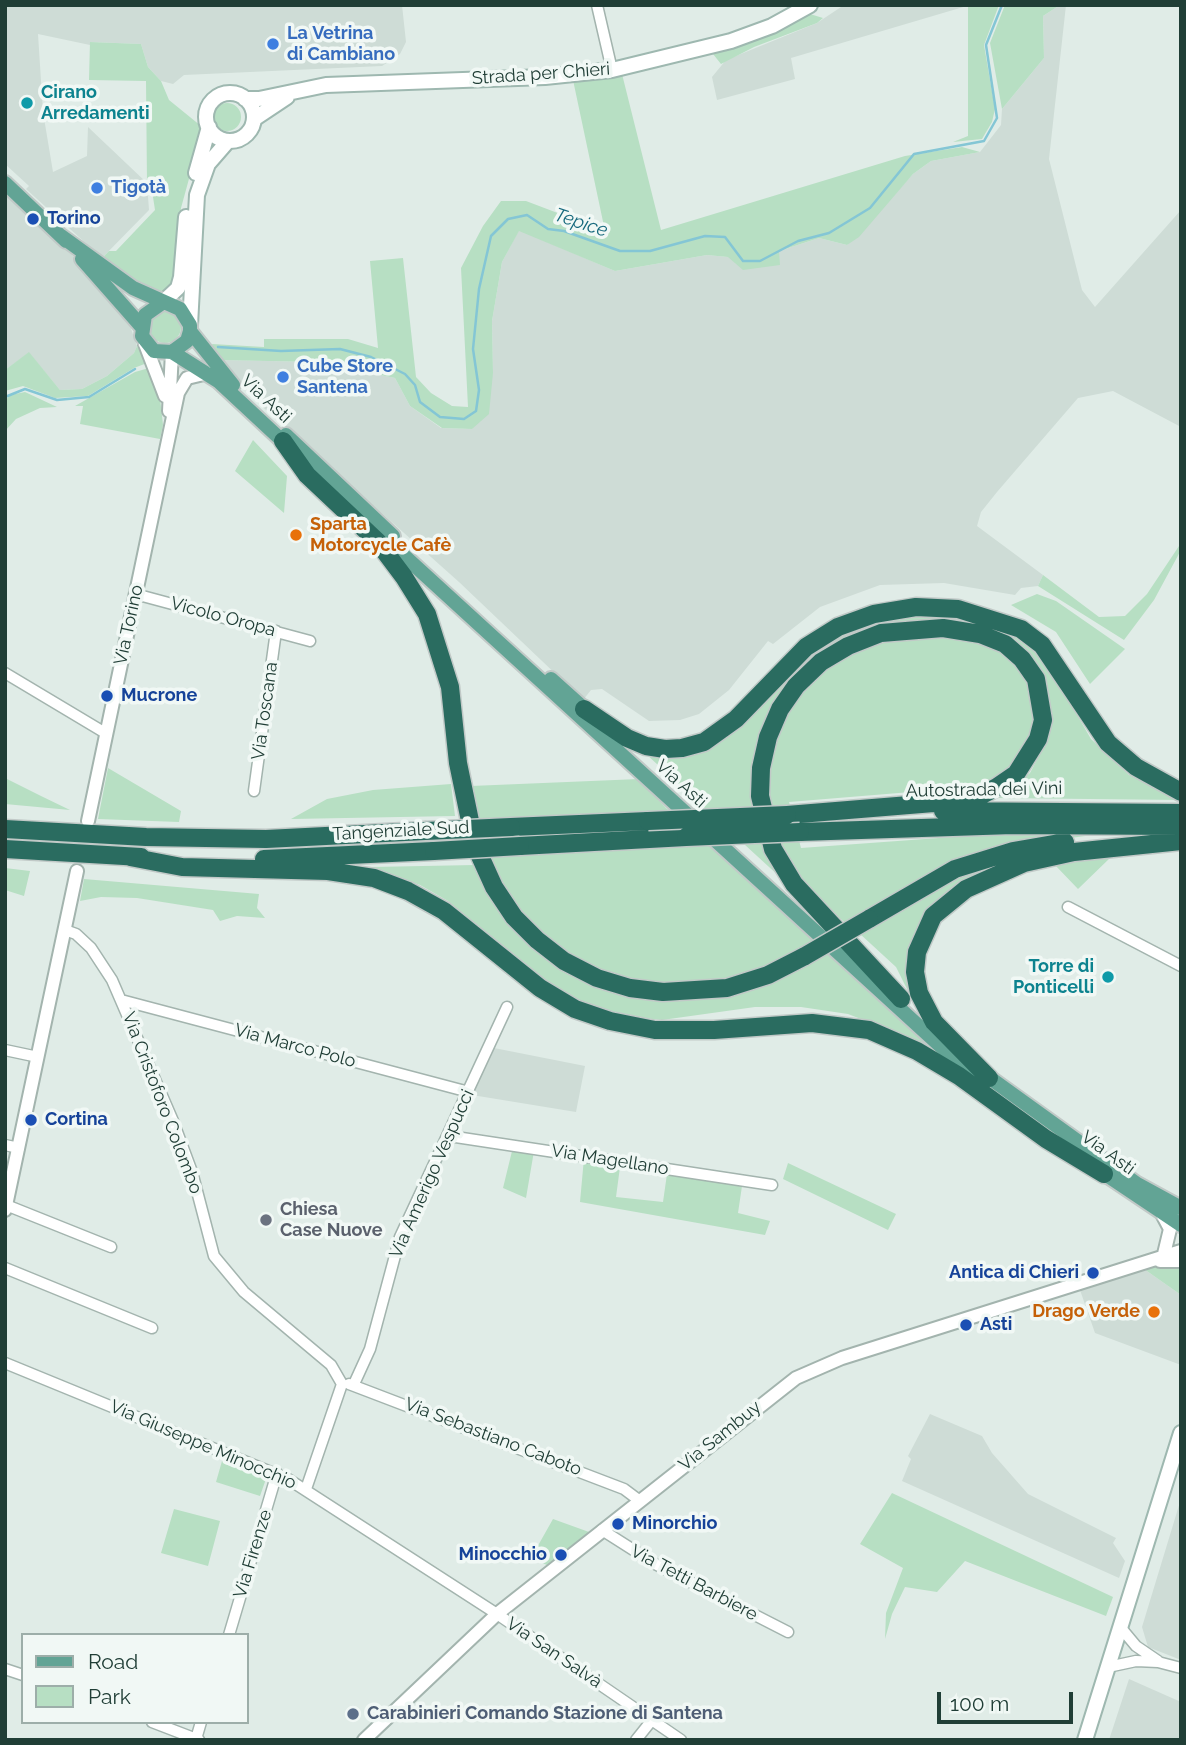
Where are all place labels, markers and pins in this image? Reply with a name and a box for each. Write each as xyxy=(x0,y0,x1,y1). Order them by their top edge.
place label: La Vetrina di Cambiano xyxy=(287,23,395,66)
marker: La Vetrina di Cambiano xyxy=(265,36,281,52)
place label: Cirano Arredamenti xyxy=(41,82,149,124)
marker: Cirano Arredamenti xyxy=(19,95,35,111)
place label: Tigotà xyxy=(111,177,166,199)
marker: Tigotà xyxy=(89,180,105,196)
place label: Torino xyxy=(47,208,101,230)
marker: Torino xyxy=(25,211,41,227)
place label: Cube Store Santena xyxy=(297,356,393,398)
marker: Cube Store Santena xyxy=(275,369,291,385)
place label: Sparta Motorcycle Cafè xyxy=(310,514,451,556)
marker: Sparta Motorcycle Cafè xyxy=(288,527,304,543)
place label: Mucrone xyxy=(121,685,197,707)
marker: Mucrone xyxy=(99,688,115,704)
place label: Torre di Ponticelli xyxy=(1013,956,1094,998)
marker: Torre di Ponticelli xyxy=(1100,969,1116,985)
place label: Cortina xyxy=(45,1109,108,1131)
marker: Cortina xyxy=(23,1112,39,1128)
place label: Chiesa Case Nuove xyxy=(280,1199,382,1242)
marker: Chiesa Case Nuove xyxy=(258,1212,274,1228)
place label: Antica di Chieri xyxy=(949,1262,1079,1284)
marker: Antica di Chieri xyxy=(1085,1265,1101,1281)
place label: Drago Verde xyxy=(1032,1301,1140,1323)
marker: Drago Verde xyxy=(1146,1304,1162,1320)
place label: Asti xyxy=(980,1314,1012,1336)
marker: Asti xyxy=(958,1317,974,1333)
place label: Minorchio xyxy=(632,1513,717,1535)
marker: Minorchio xyxy=(610,1516,626,1532)
place label: Minocchio xyxy=(458,1544,547,1566)
marker: Minocchio xyxy=(553,1547,569,1563)
place label: Carabinieri Comando Stazione di Santena xyxy=(367,1703,723,1725)
marker: Carabinieri Comando Stazione di Santena xyxy=(345,1706,361,1722)

